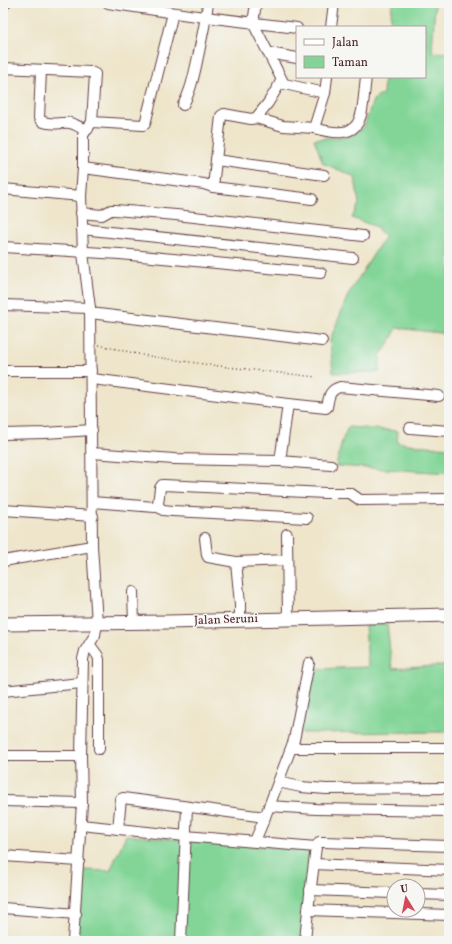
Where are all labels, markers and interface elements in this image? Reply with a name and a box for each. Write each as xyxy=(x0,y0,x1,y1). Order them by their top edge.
legend xyxy=(296,26,426,78)
text: Jalan xyxy=(332,35,359,51)
text: Taman xyxy=(332,55,368,71)
street label: Jalan Seruni xyxy=(194,611,259,629)
north arrow xyxy=(386,878,426,918)
text: U xyxy=(400,882,410,898)

